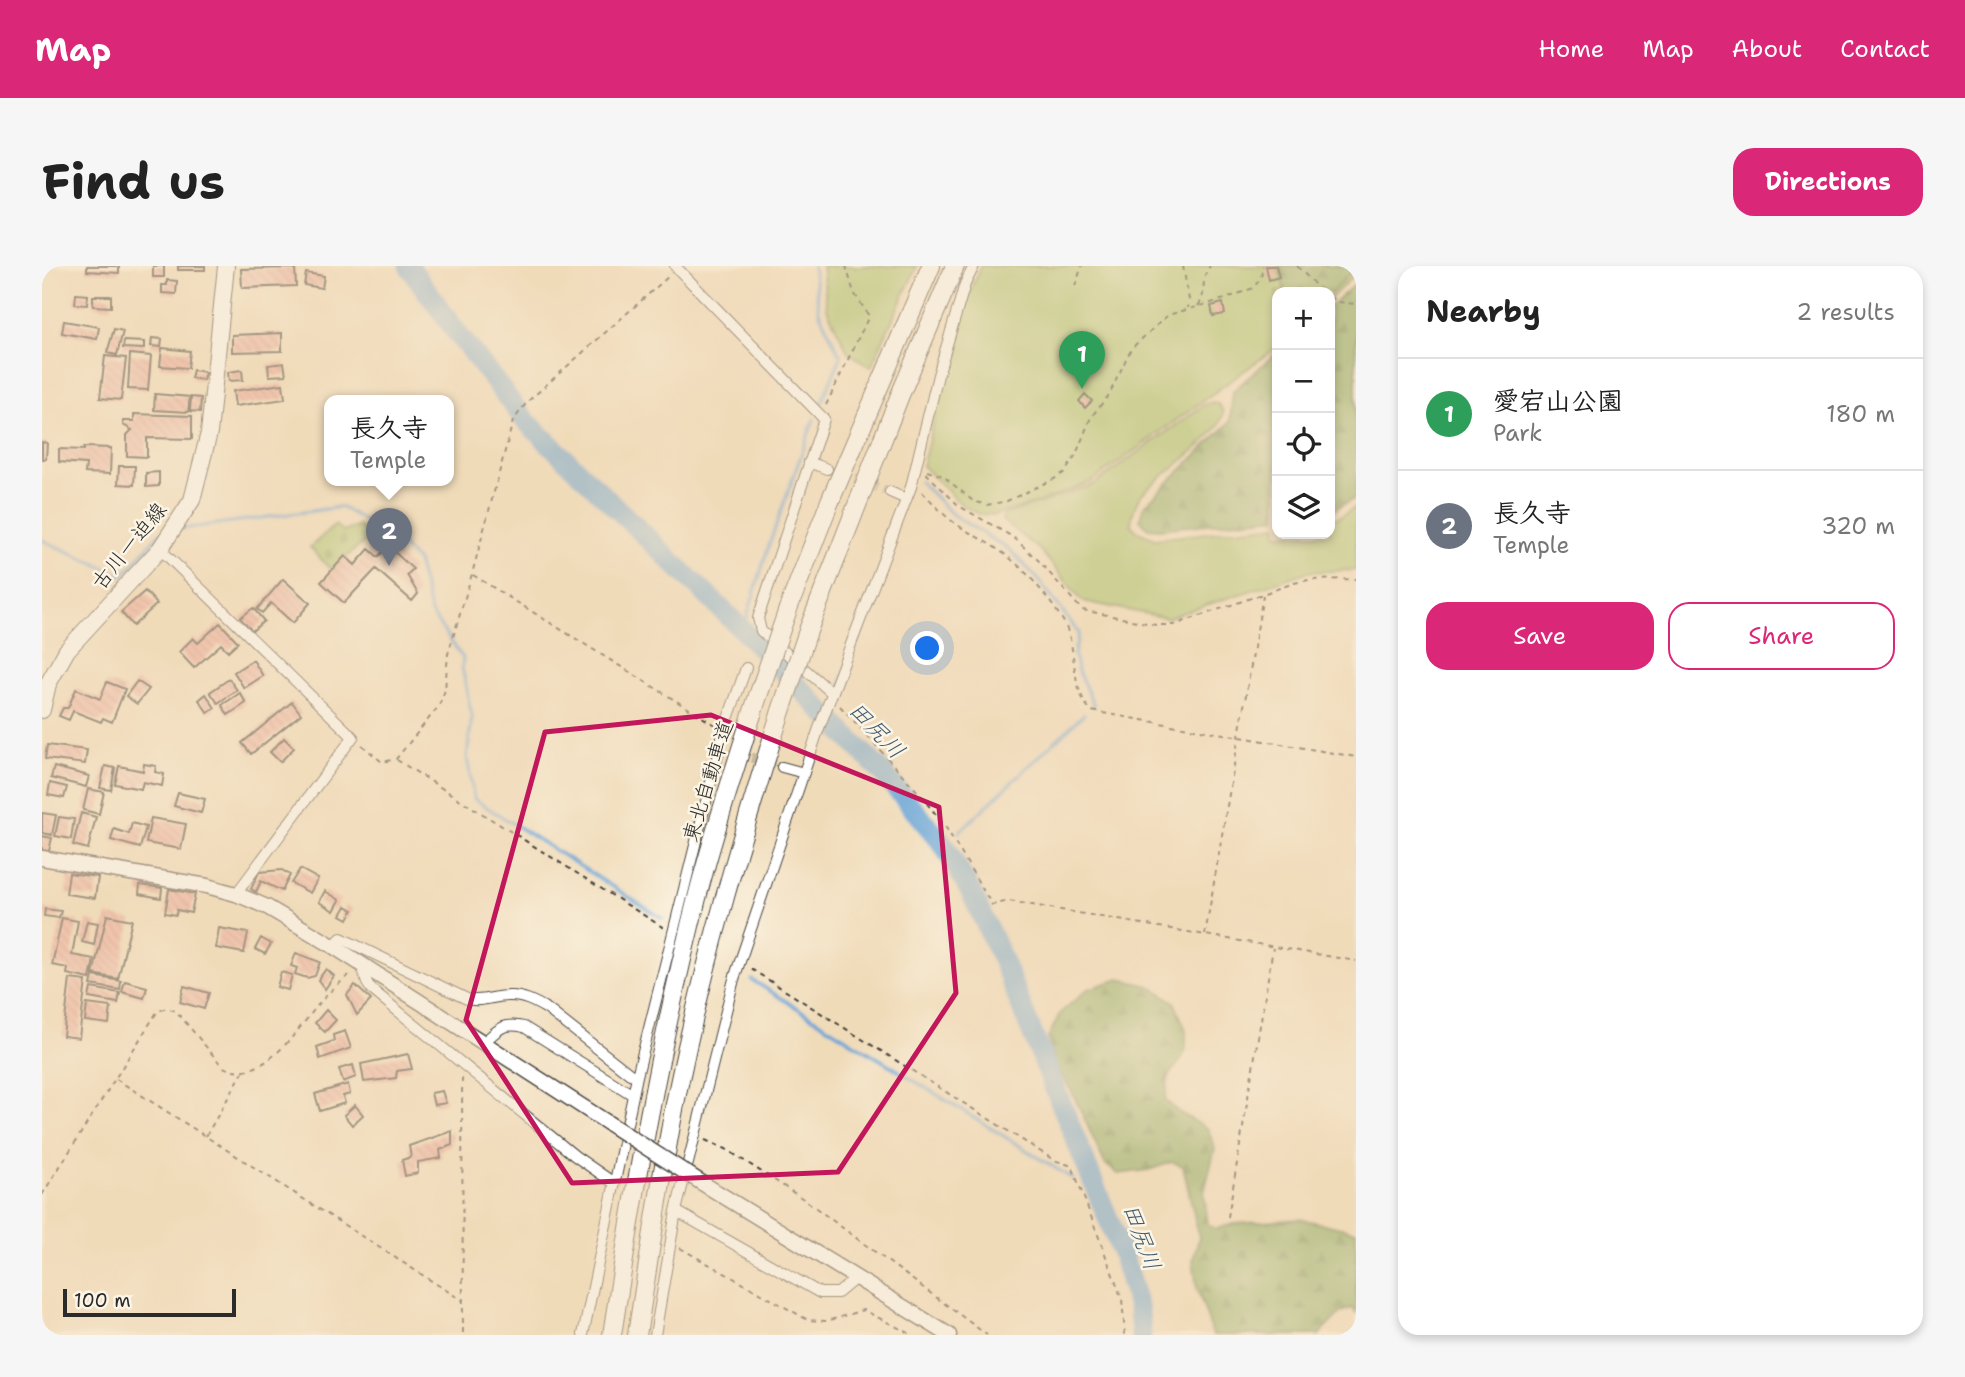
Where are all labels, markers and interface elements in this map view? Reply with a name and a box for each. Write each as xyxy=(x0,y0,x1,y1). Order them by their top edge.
text: Map xyxy=(35,27,111,72)
text: Home xyxy=(1538,33,1604,65)
text: Map xyxy=(1642,33,1694,65)
text: About xyxy=(1732,33,1802,65)
text: Contact xyxy=(1840,33,1930,65)
button: Directions xyxy=(1733,148,1923,216)
text: Find us xyxy=(42,149,225,215)
map controls xyxy=(1272,287,1335,539)
button: + xyxy=(1272,287,1335,350)
text: Nearby xyxy=(1426,291,1541,332)
text: 2 results xyxy=(1796,297,1895,327)
pin: 1 xyxy=(1059,331,1105,389)
button: − xyxy=(1272,350,1335,413)
text: 愛宕山公園 xyxy=(1493,383,1623,418)
popup xyxy=(324,395,454,486)
text: 1 xyxy=(1444,399,1454,429)
text: 180 m xyxy=(1826,399,1895,429)
text: 長久寺 xyxy=(350,410,428,445)
button: locate xyxy=(1272,413,1335,476)
text: Park xyxy=(1493,418,1542,448)
text: Temple xyxy=(350,445,427,475)
button: layers xyxy=(1272,476,1335,539)
text: 長久寺 xyxy=(1493,495,1571,530)
street label: 古川一迫線 xyxy=(85,496,173,596)
pin: 2 xyxy=(366,508,412,566)
text: 2 xyxy=(1441,511,1457,541)
text: 320 m xyxy=(1821,511,1895,541)
text: Temple xyxy=(1493,530,1570,560)
button: Save xyxy=(1426,602,1654,670)
button: Share xyxy=(1668,602,1895,670)
your location xyxy=(910,631,944,665)
water label: 田尻川 xyxy=(842,695,912,765)
street label: 東北自動車道 xyxy=(676,717,740,845)
water label: 田尻川 xyxy=(1116,1199,1168,1275)
scale bar xyxy=(63,1286,236,1318)
text: 100 m xyxy=(74,1288,131,1313)

